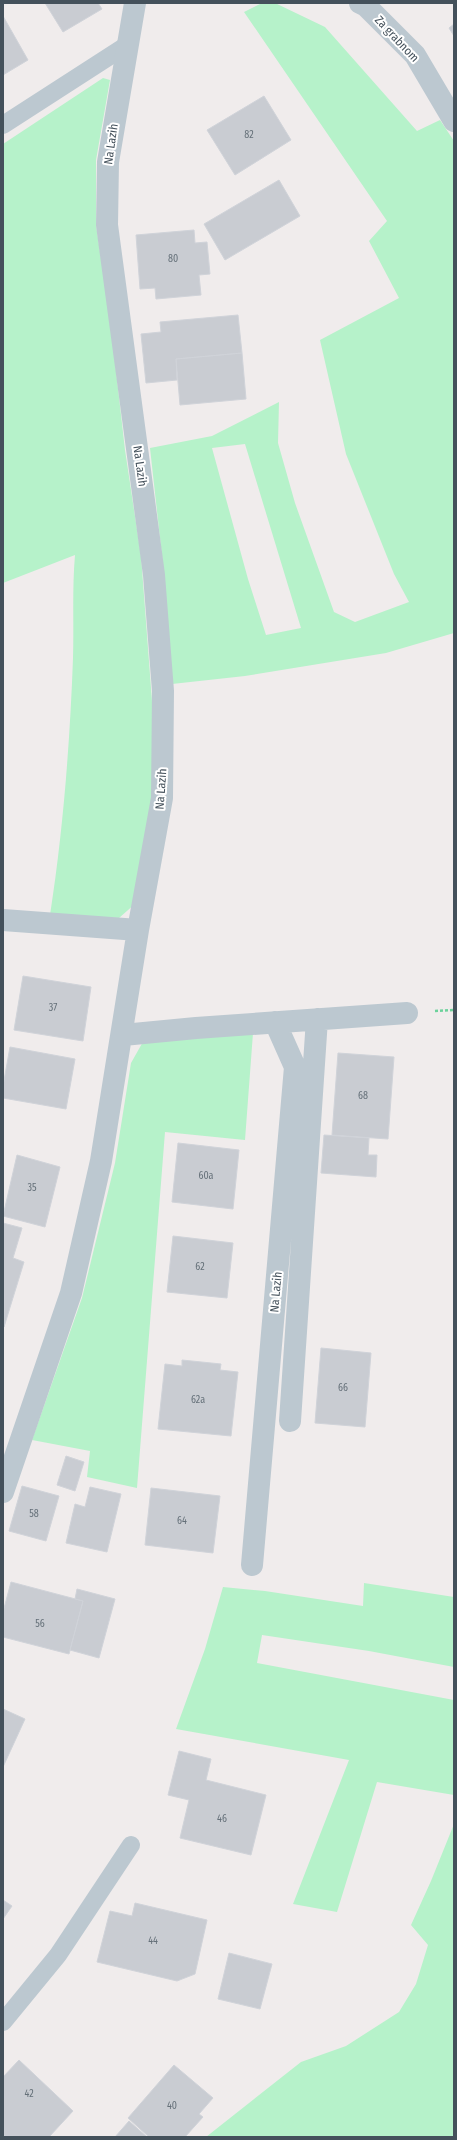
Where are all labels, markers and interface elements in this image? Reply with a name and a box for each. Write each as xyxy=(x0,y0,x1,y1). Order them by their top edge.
street label: Za grabnom xyxy=(372,13,422,65)
street label: Na Lazih xyxy=(101,123,121,165)
house number: 82 xyxy=(244,129,254,141)
house number: 80 xyxy=(168,253,178,265)
street label: Na Lazih xyxy=(130,445,150,487)
street label: Na Lazih xyxy=(153,768,169,810)
house number: 37 xyxy=(49,1002,57,1014)
house number: 68 xyxy=(358,1090,368,1102)
house number: 60a xyxy=(198,1170,214,1182)
house number: 35 xyxy=(27,1182,37,1194)
house number: 62 xyxy=(195,1261,205,1273)
street label: Na Lazih xyxy=(267,1271,285,1313)
house number: 66 xyxy=(338,1382,348,1394)
house number: 62a xyxy=(191,1394,205,1406)
house number: 58 xyxy=(29,1508,39,1520)
house number: 64 xyxy=(177,1515,187,1527)
house number: 56 xyxy=(35,1618,45,1630)
house number: 46 xyxy=(217,1813,227,1825)
house number: 44 xyxy=(148,1935,158,1947)
house number: 42 xyxy=(24,2088,34,2100)
house number: 40 xyxy=(167,2100,177,2112)

